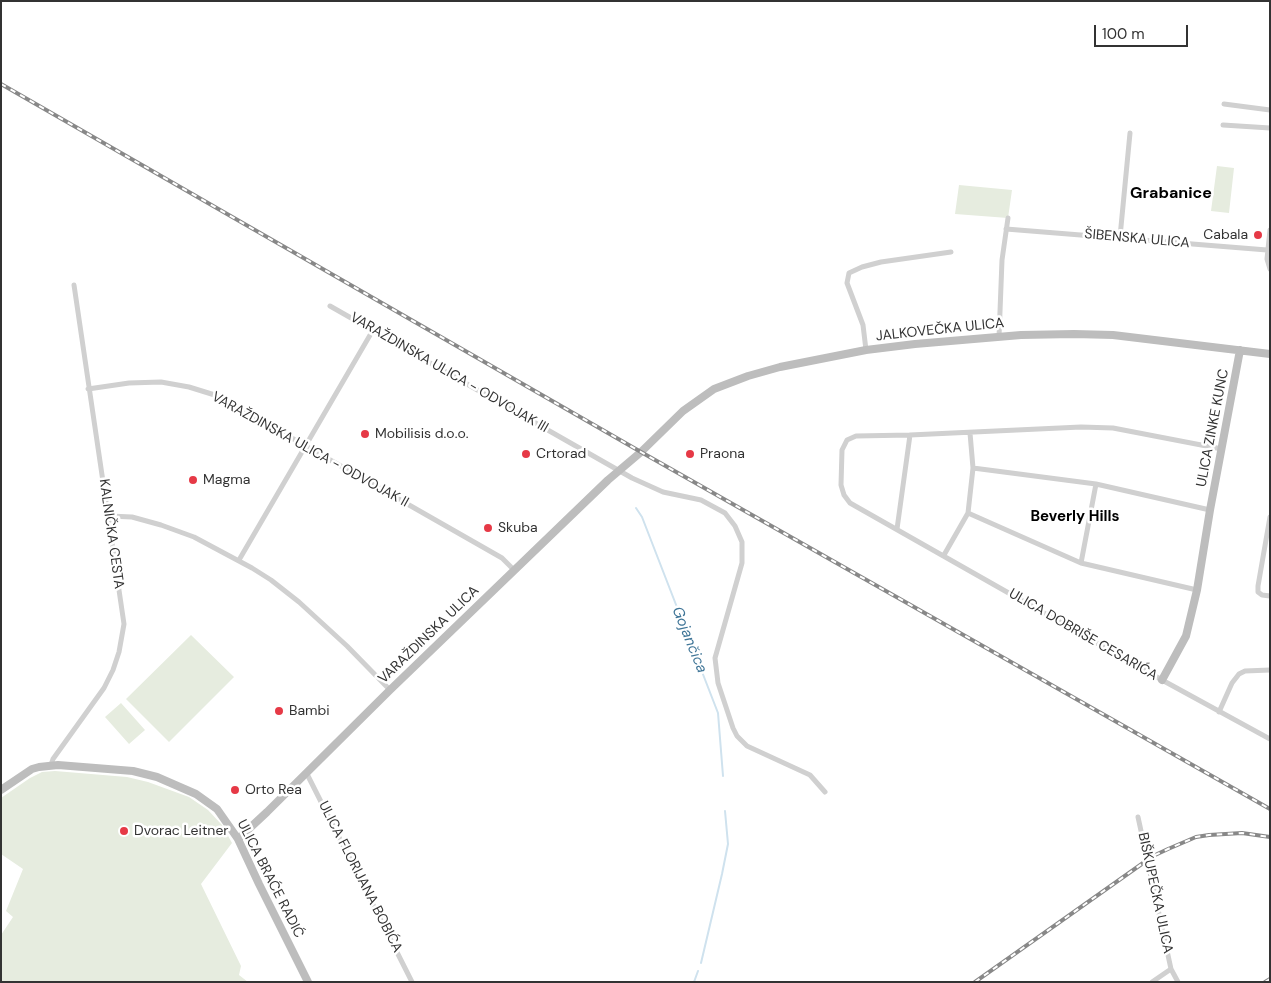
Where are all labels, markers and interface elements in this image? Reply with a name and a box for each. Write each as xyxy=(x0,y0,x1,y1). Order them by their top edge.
scale bar xyxy=(1096,15,1190,47)
text: 100 m xyxy=(1102,24,1145,44)
district label: Grabanice xyxy=(1130,184,1212,204)
street label: ŠIBENSKA ULICA xyxy=(1084,226,1190,252)
place label: Cabala xyxy=(1203,227,1248,243)
marker: Cabala xyxy=(1252,229,1264,241)
street label: VARAŽDINSKA ULICA - ODVOJAK III xyxy=(347,309,551,437)
street label: JALKOVEČKA ULICA xyxy=(875,315,1005,345)
street label: ULICA ZINKE KUNC xyxy=(1193,367,1233,489)
street label: VARAŽDINSKA ULICA - ODVOJAK II xyxy=(209,389,411,511)
place label: Mobilisis d.o.o. xyxy=(375,426,469,442)
marker: Mobilisis d.o.o. xyxy=(359,428,371,440)
place label: Crtorad xyxy=(536,446,586,462)
place label: Praona xyxy=(700,446,745,462)
marker: Crtorad xyxy=(520,448,532,460)
marker: Praona xyxy=(684,448,696,460)
place label: Magma xyxy=(203,472,250,488)
marker: Magma xyxy=(187,474,199,486)
street label: KALNIČKA CESTA xyxy=(95,478,127,590)
district label: Beverly Hills xyxy=(1031,508,1119,526)
place label: Skuba xyxy=(498,520,538,536)
marker: Skuba xyxy=(482,522,494,534)
street label: VARAŽDINSKA ULICA xyxy=(375,583,483,687)
street label: ULICA DOBRIŠE CESARIĆA xyxy=(1006,585,1160,685)
water label: Gojančica xyxy=(668,604,710,676)
place label: Bambi xyxy=(289,703,330,719)
marker: Bambi xyxy=(273,705,285,717)
place label: Orto Rea xyxy=(245,782,302,798)
marker: Orto Rea xyxy=(229,784,241,796)
street label: ULICA FLORIJANA BOBIĆA xyxy=(314,798,406,956)
street label: ULICA BRAĆE RADIĆ xyxy=(233,817,307,941)
place label: Dvorac Leitner xyxy=(134,823,229,839)
marker: Dvorac Leitner xyxy=(118,825,130,837)
street label: BIŠKUPEČKA ULICA xyxy=(1134,831,1176,955)

